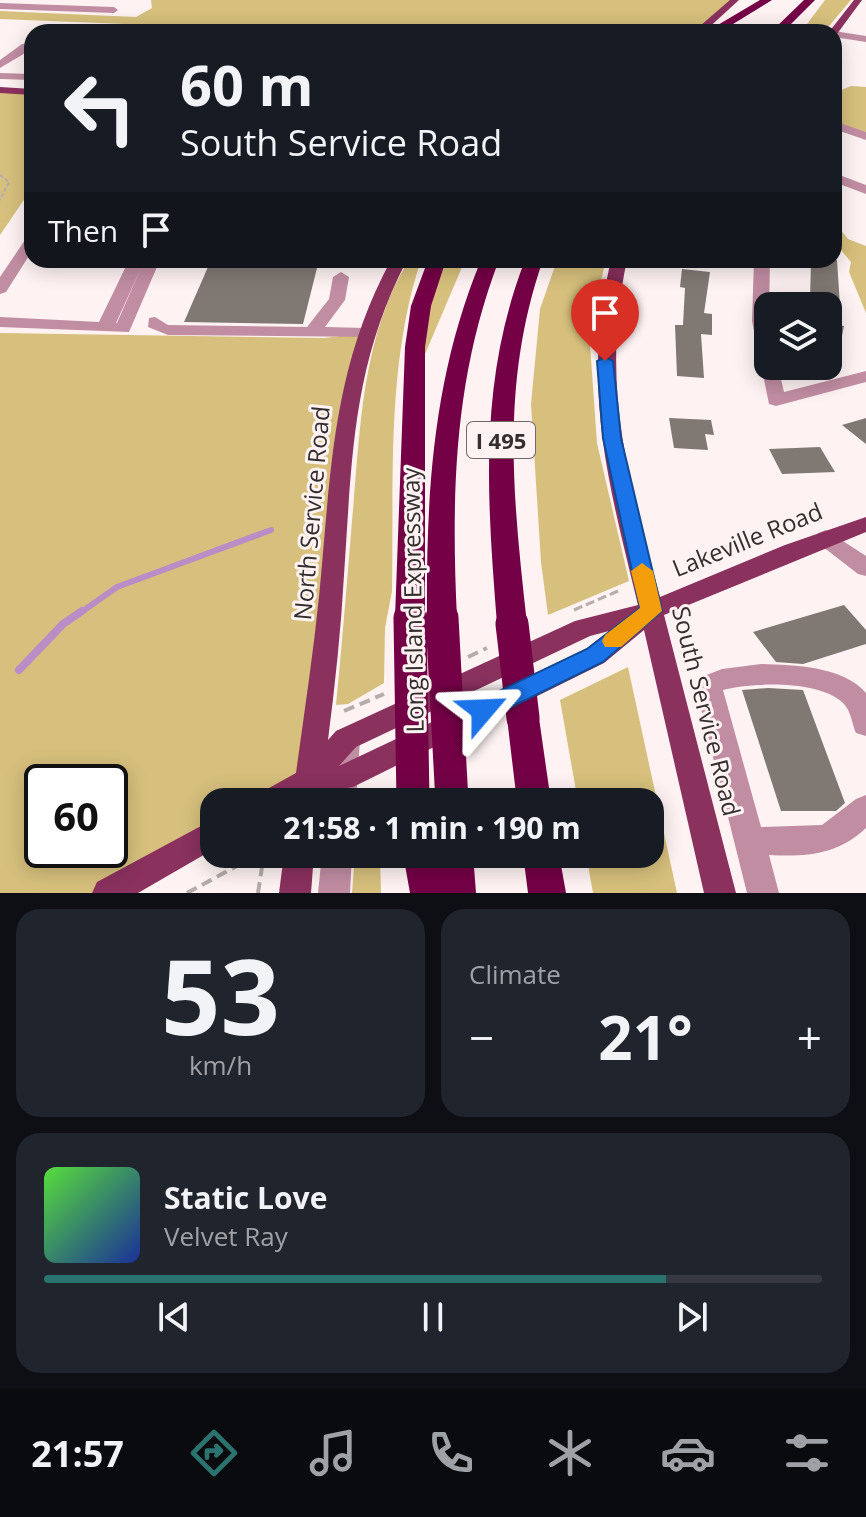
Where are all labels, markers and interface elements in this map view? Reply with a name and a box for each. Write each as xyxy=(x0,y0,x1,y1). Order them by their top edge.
text: 60 m xyxy=(180,46,314,122)
icon: left xyxy=(48,56,152,160)
text: South Service Road xyxy=(180,118,502,167)
icon: arrive xyxy=(134,208,178,252)
text: Then xyxy=(48,210,118,251)
pin xyxy=(571,279,639,361)
icon: arrive xyxy=(583,291,627,335)
map controls xyxy=(754,292,842,380)
button: layers xyxy=(754,292,842,380)
street label: North Service Road xyxy=(285,405,337,621)
road number: I 495 xyxy=(467,422,535,458)
street label: Long Island Expressway xyxy=(393,466,431,733)
street label: Lakeville Road xyxy=(667,494,827,584)
street label: South Service Road xyxy=(665,603,749,819)
position arrow xyxy=(441,668,525,752)
speed limit sign: 60 xyxy=(24,764,128,868)
text: 21:58 · 1 min · 190 m xyxy=(283,807,581,848)
text: 53 xyxy=(161,924,280,1065)
text: Climate xyxy=(469,956,561,992)
text: 21° xyxy=(598,996,693,1078)
text: − xyxy=(469,1007,494,1067)
text: + xyxy=(797,1007,822,1067)
text: km/h xyxy=(189,1047,252,1083)
text: Static Love xyxy=(164,1177,327,1218)
text: Velvet Ray xyxy=(164,1218,288,1254)
icon: previous xyxy=(152,1295,196,1339)
icon: pause xyxy=(411,1295,455,1339)
icon: next xyxy=(670,1295,714,1339)
icon: directions xyxy=(186,1425,242,1481)
icon: music xyxy=(305,1425,361,1481)
icon: phone xyxy=(423,1425,479,1481)
icon: climate xyxy=(542,1425,598,1481)
icon: car xyxy=(660,1425,716,1481)
icon: filters xyxy=(779,1425,835,1481)
text: 21:57 xyxy=(31,1429,124,1478)

